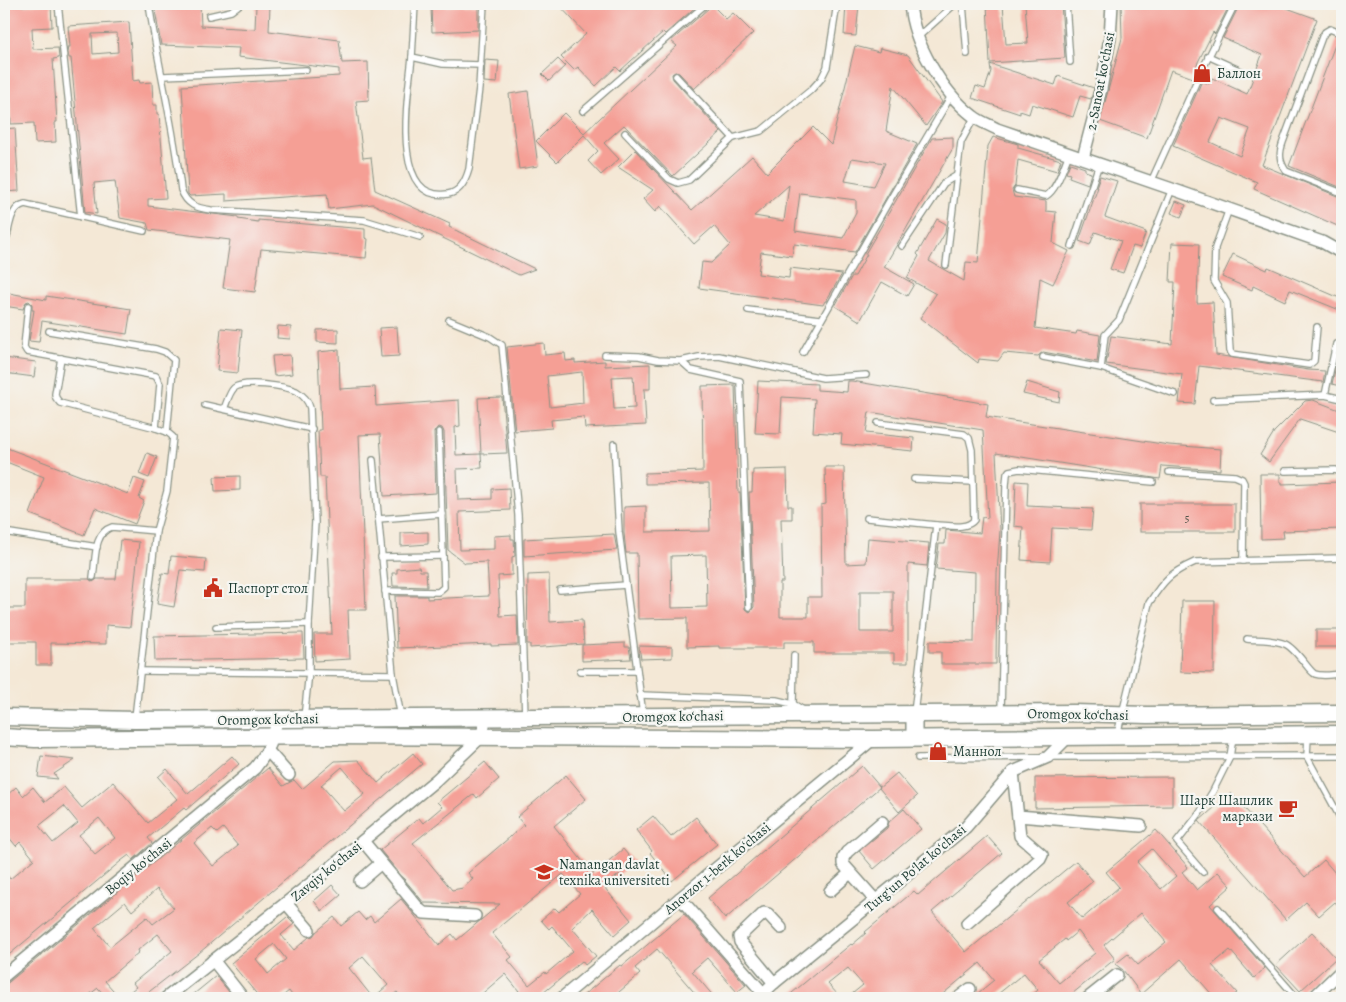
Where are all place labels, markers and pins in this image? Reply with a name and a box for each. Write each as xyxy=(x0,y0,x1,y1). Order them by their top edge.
shop icon: Баллон xyxy=(1191,62,1213,84)
place label: Баллон xyxy=(1217,64,1261,83)
public building icon: Паспорт стол xyxy=(202,577,224,599)
place label: Паспорт стол xyxy=(228,579,308,598)
shop icon: Маннол xyxy=(927,740,949,762)
place label: Маннол xyxy=(953,742,1002,761)
place label: Шарк Шашлик маркази xyxy=(1180,791,1273,826)
cafe icon: Шарк Шашлик маркази xyxy=(1277,797,1299,819)
place label: Namangan davlat texnika universiteti xyxy=(559,855,670,890)
school or university icon: Namangan davlat texnika universiteti xyxy=(533,861,555,883)

